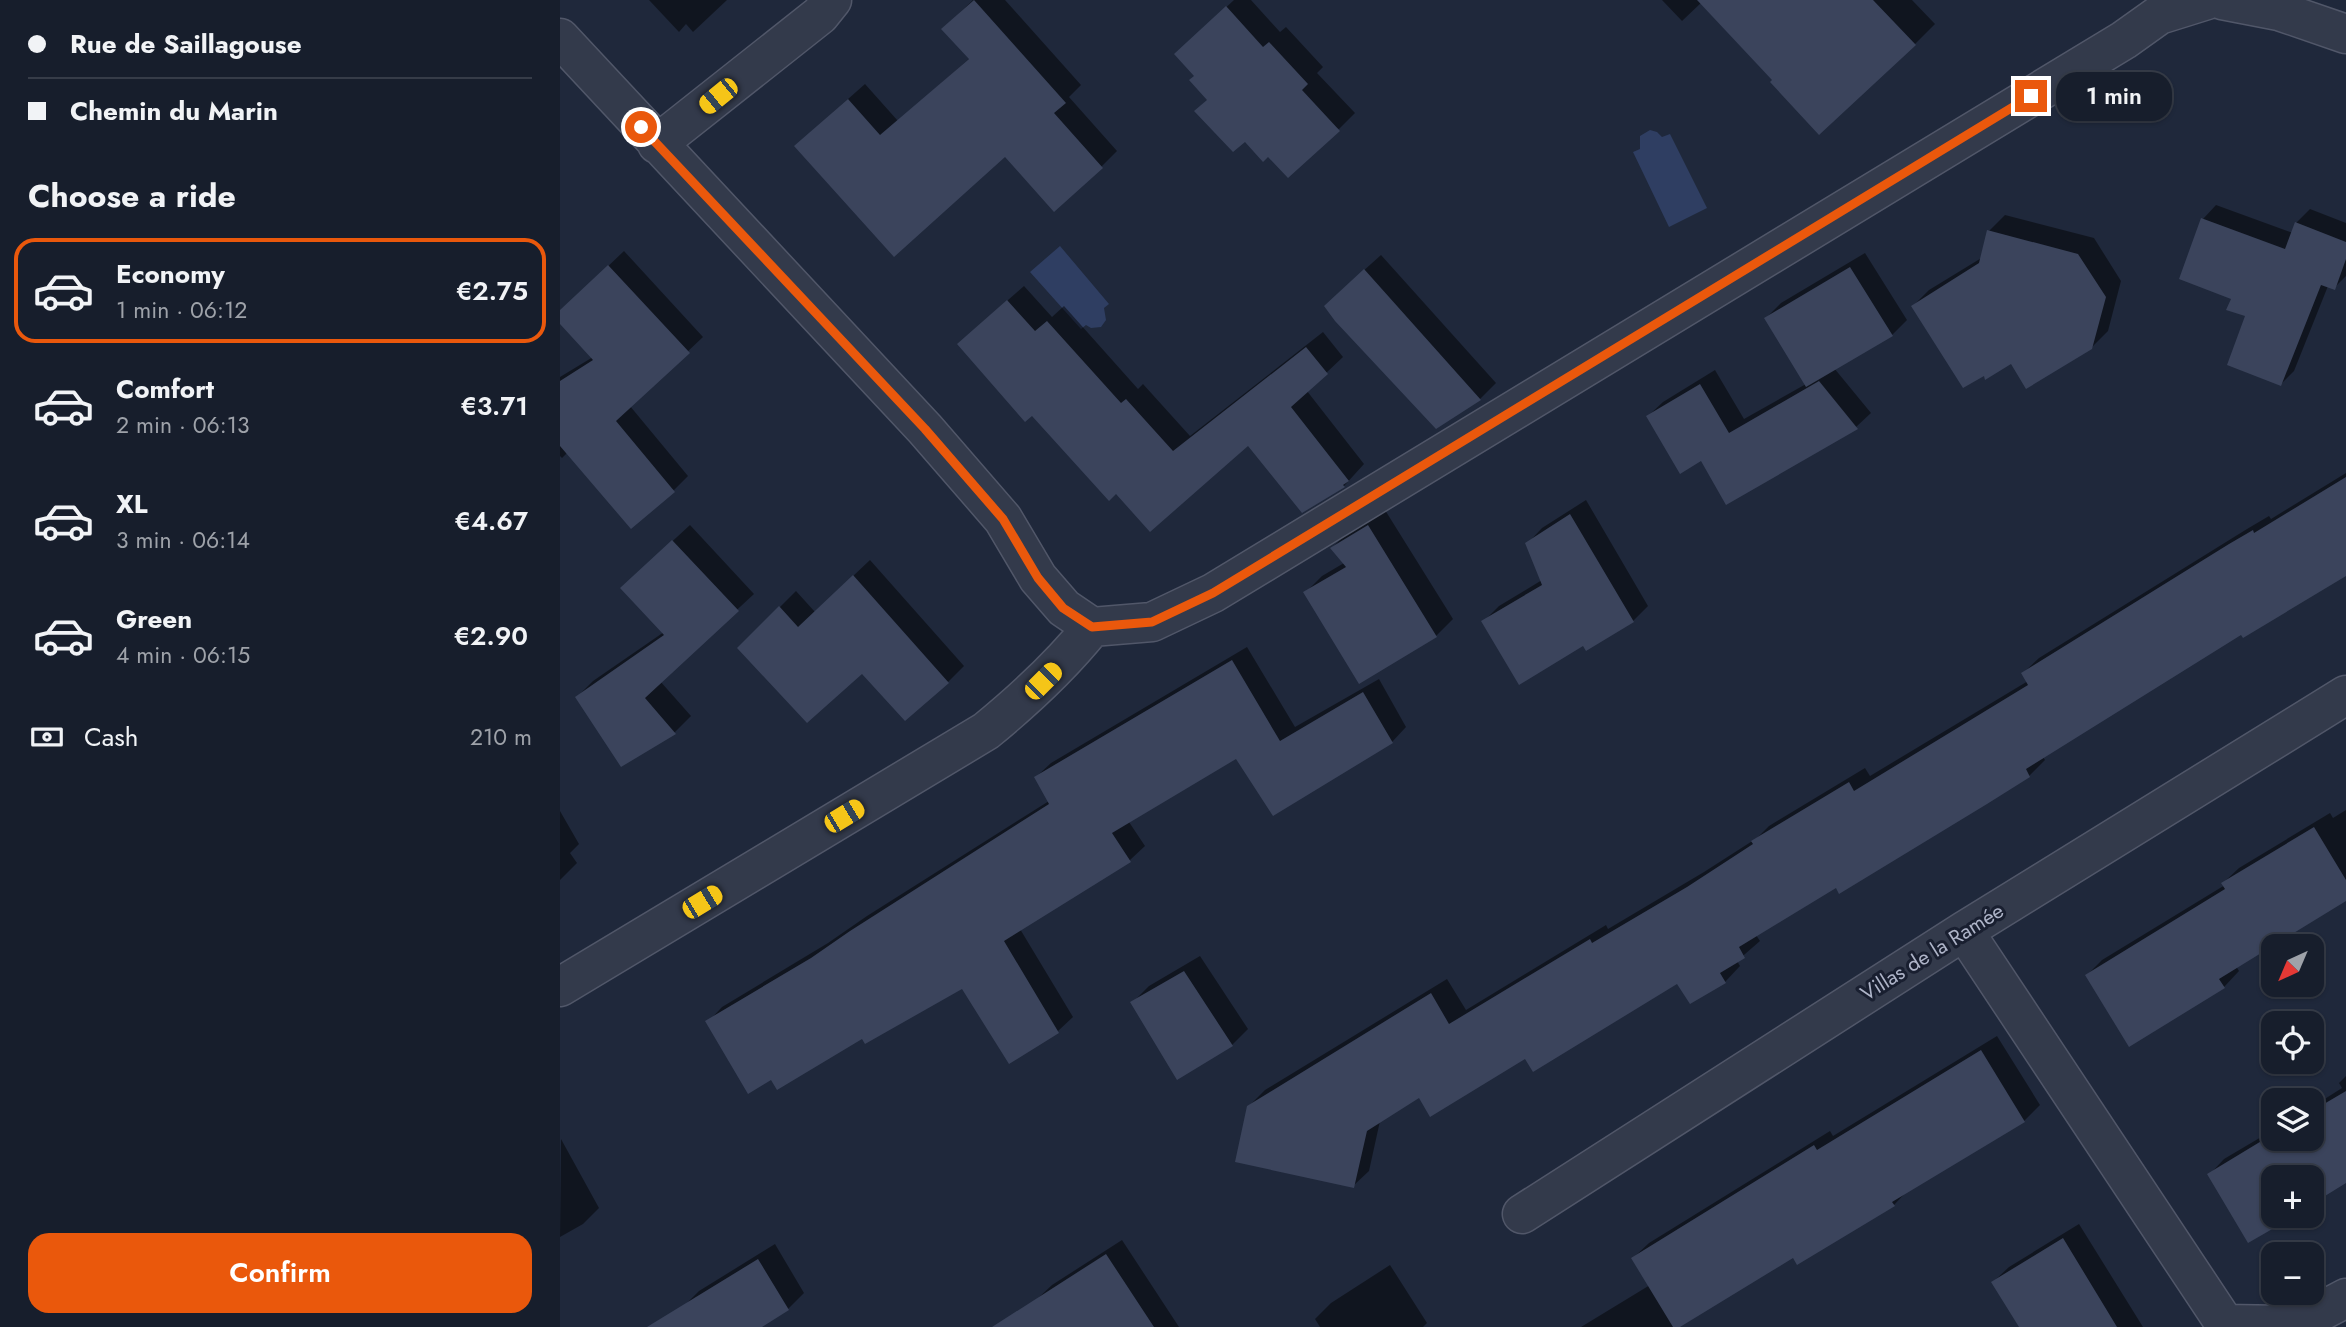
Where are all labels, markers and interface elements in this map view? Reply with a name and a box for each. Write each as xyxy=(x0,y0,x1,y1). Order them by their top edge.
text: Rue de Saillagouse xyxy=(70,25,302,63)
callout: 1 min xyxy=(2056,72,2171,120)
car xyxy=(696,75,741,117)
text: 1 min xyxy=(2086,79,2142,113)
route end xyxy=(2015,80,2047,112)
text: Chemin du Marin xyxy=(70,92,278,130)
route start xyxy=(625,111,657,143)
text: Choose a ride xyxy=(28,173,236,219)
text: Economy xyxy=(116,255,225,293)
icon: car xyxy=(32,259,95,322)
text: €2.75 xyxy=(456,272,528,310)
text: 1 min · 06:12 xyxy=(116,293,247,327)
text: Comfort xyxy=(116,370,214,408)
icon: car xyxy=(32,374,95,437)
text: €3.71 xyxy=(460,387,528,425)
text: 2 min · 06:13 xyxy=(116,408,250,442)
text: XL xyxy=(116,485,148,523)
icon: car xyxy=(32,489,95,552)
text: €4.67 xyxy=(454,502,528,540)
text: 3 min · 06:14 xyxy=(116,523,250,557)
text: Green xyxy=(116,600,192,638)
icon: car xyxy=(32,604,95,667)
text: €2.90 xyxy=(454,617,528,655)
text: 4 min · 06:15 xyxy=(116,638,250,672)
car xyxy=(1021,659,1066,703)
icon: cash xyxy=(28,718,66,756)
text: Cash xyxy=(84,718,138,756)
text: 210 m xyxy=(470,720,532,754)
car xyxy=(821,796,868,836)
car xyxy=(679,882,726,922)
street label: Villas de la Ramée xyxy=(1854,896,2010,1008)
north arrow xyxy=(2261,934,2324,998)
map controls xyxy=(2261,934,2324,1305)
button: locate xyxy=(2261,1011,2324,1074)
button: layers xyxy=(2261,1088,2324,1151)
button: + xyxy=(2261,1165,2324,1228)
button: Confirm xyxy=(28,1233,532,1313)
button: − xyxy=(2261,1242,2324,1305)

